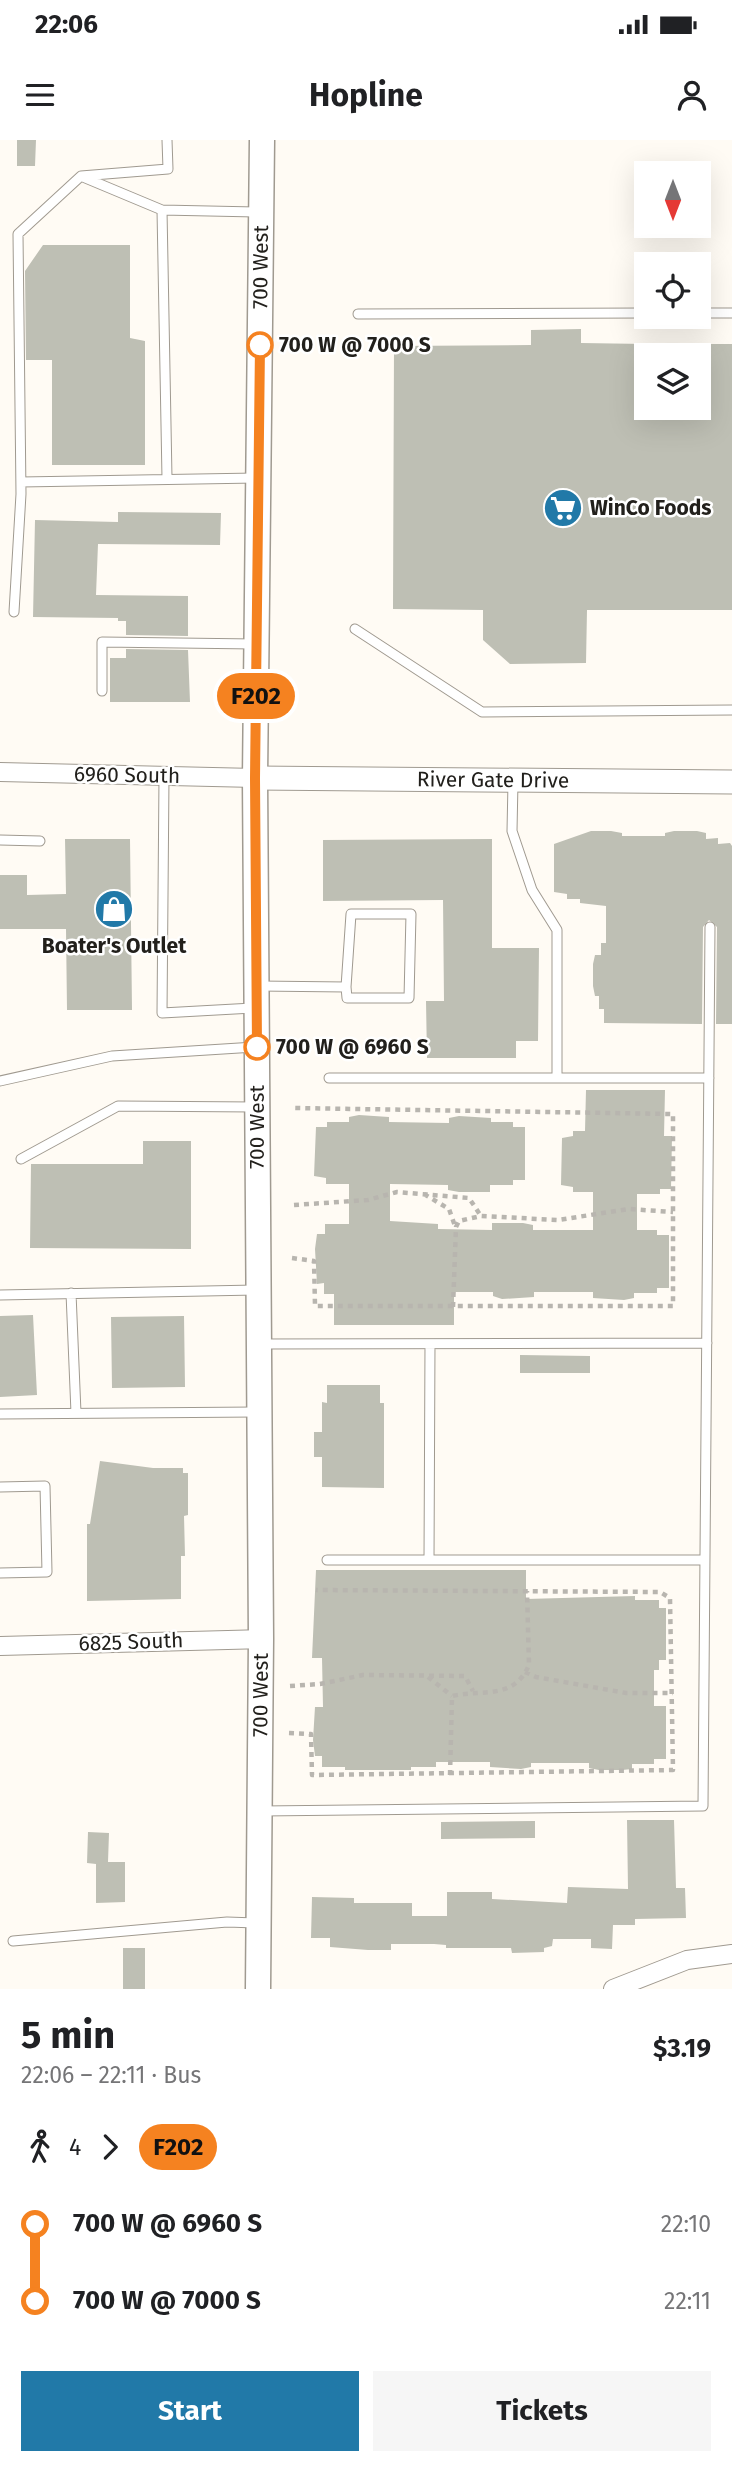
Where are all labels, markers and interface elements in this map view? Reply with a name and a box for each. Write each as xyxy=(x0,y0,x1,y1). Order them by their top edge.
text: 22:06 xyxy=(35,9,98,40)
icon: menu xyxy=(21,76,59,114)
text: Hopline xyxy=(309,76,423,114)
icon: person xyxy=(673,76,711,114)
north arrow xyxy=(634,161,710,238)
map controls xyxy=(634,161,711,420)
street label: 700 West xyxy=(247,224,274,309)
button: locate xyxy=(634,252,711,329)
marker: 700 W @ 7000 S xyxy=(247,332,273,358)
place label: 700 W @ 7000 S xyxy=(279,332,431,358)
button: layers xyxy=(634,343,711,420)
supermarket icon: WinCo Foods xyxy=(542,487,584,529)
place label: WinCo Foods xyxy=(590,495,712,521)
line badge: F202 xyxy=(207,673,305,719)
text: F202 xyxy=(231,682,281,710)
street label: 6960 South xyxy=(74,761,180,789)
street label: River Gate Drive xyxy=(417,766,569,794)
shop icon: Boater's Outlet xyxy=(93,888,135,930)
place label: Boater's Outlet xyxy=(42,933,187,959)
marker: 700 W @ 6960 S xyxy=(244,1034,270,1060)
place label: 700 W @ 6960 S xyxy=(276,1034,429,1060)
street label: 700 West xyxy=(244,1085,270,1169)
street label: 6825 South xyxy=(78,1627,184,1657)
street label: 700 West xyxy=(247,1652,274,1737)
text: 5 min xyxy=(21,2012,115,2058)
text: $3.19 xyxy=(653,2033,711,2064)
text: 22:06 – 22:11 · Bus xyxy=(21,2061,201,2089)
icon: walk xyxy=(21,2128,59,2166)
icon: forward xyxy=(91,2128,129,2166)
text: 4 xyxy=(69,2133,81,2161)
text: F202 xyxy=(153,2133,203,2161)
text: 700 W @ 6960 S xyxy=(73,2208,262,2239)
text: 22:10 xyxy=(661,2210,711,2238)
text: 700 W @ 7000 S xyxy=(73,2285,261,2316)
text: 22:11 xyxy=(664,2287,711,2315)
button: Start xyxy=(21,2371,359,2451)
button: Tickets xyxy=(373,2371,711,2451)

